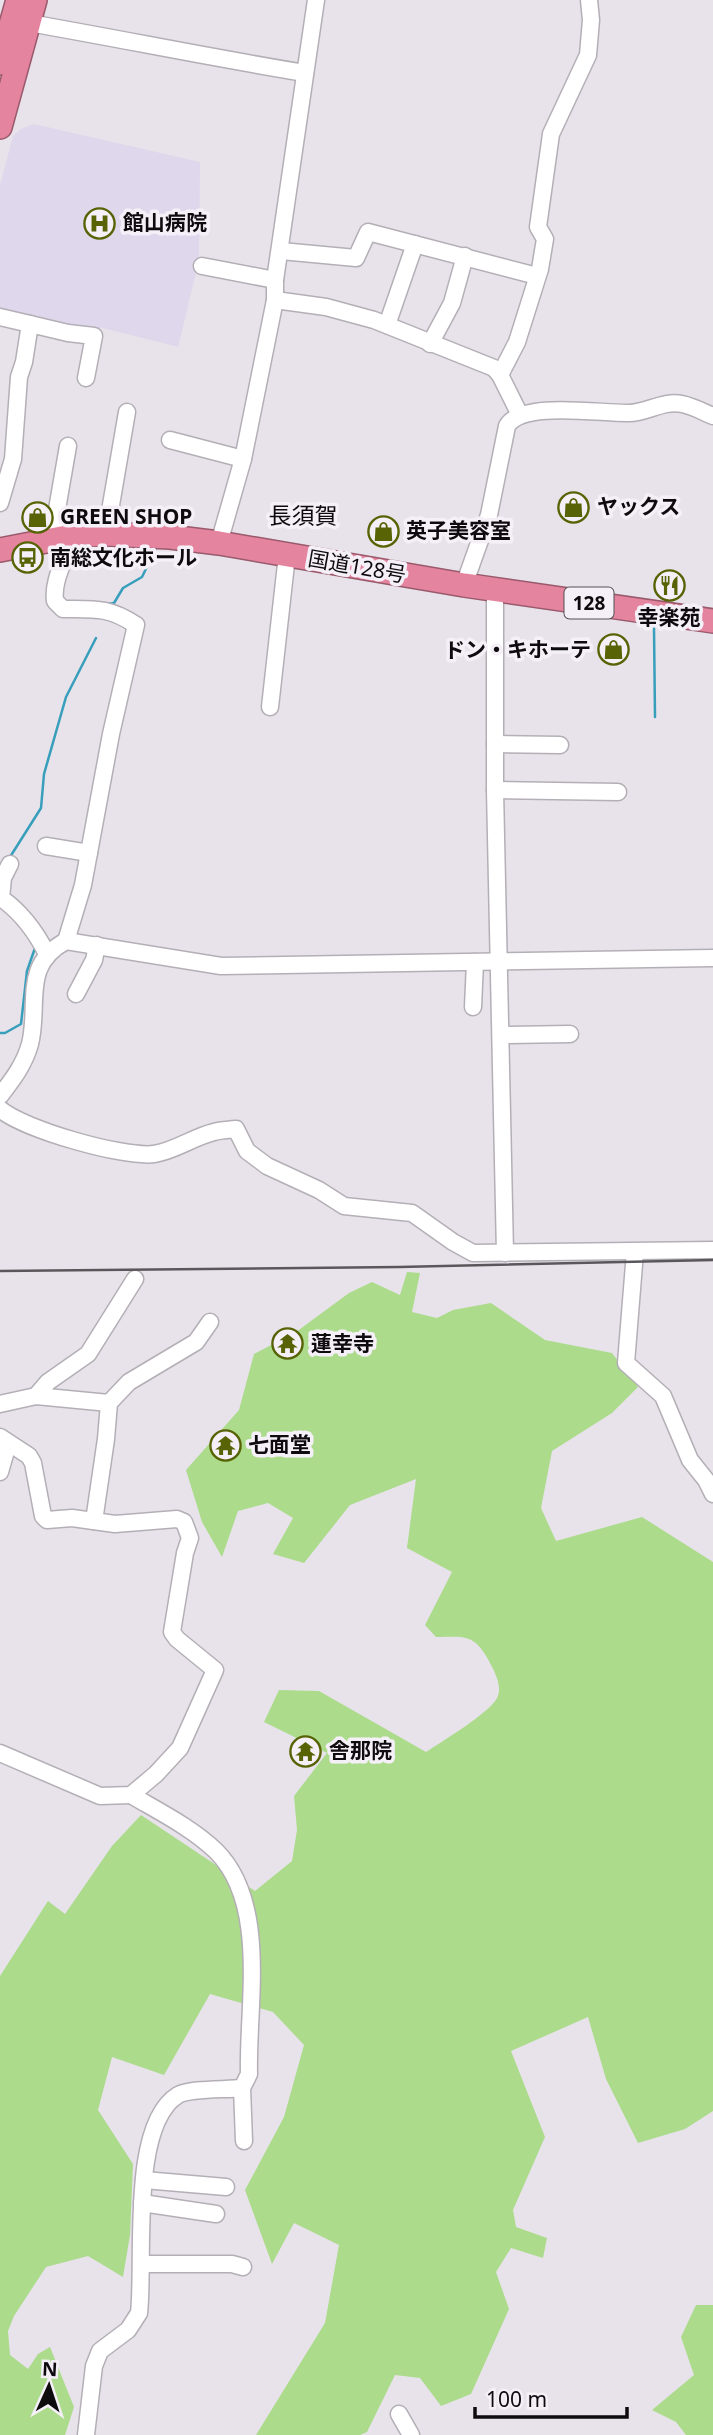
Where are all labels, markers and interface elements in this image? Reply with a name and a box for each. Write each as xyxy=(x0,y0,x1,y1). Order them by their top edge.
hospital icon: 館山病院 xyxy=(83,206,117,240)
place label: 館山病院 xyxy=(123,208,207,236)
shop icon: ヤックス xyxy=(557,490,591,524)
place label: ヤックス xyxy=(597,492,680,520)
district label: 長須賀 xyxy=(269,499,338,531)
shop icon: GREEN SHOP xyxy=(20,500,54,534)
place label: GREEN SHOP xyxy=(60,502,192,530)
shop icon: 英子美容室 xyxy=(366,514,400,548)
place label: 英子美容室 xyxy=(406,516,511,544)
bus stop icon: 南総文化ホール xyxy=(10,541,44,575)
place label: 南総文化ホール xyxy=(50,543,197,571)
street label: 国道128号 xyxy=(306,544,408,588)
restaurant icon: 幸楽苑 xyxy=(652,569,686,603)
road number: 128 xyxy=(564,588,614,618)
place label: 幸楽苑 xyxy=(638,603,701,631)
shop icon: ドン・キホーテ xyxy=(597,633,631,667)
place label: ドン・キホーテ xyxy=(444,635,591,663)
temple icon: 蓮幸寺 xyxy=(271,1327,305,1361)
place label: 蓮幸寺 xyxy=(311,1329,374,1357)
temple icon: 七面堂 xyxy=(208,1428,242,1462)
place label: 七面堂 xyxy=(248,1430,311,1458)
temple icon: 舎那院 xyxy=(289,1734,323,1768)
place label: 舎那院 xyxy=(329,1736,392,1764)
north arrow xyxy=(14,2351,84,2421)
text: N xyxy=(41,2356,58,2382)
scale bar xyxy=(475,2376,627,2420)
text: 100 m xyxy=(486,2385,547,2413)

